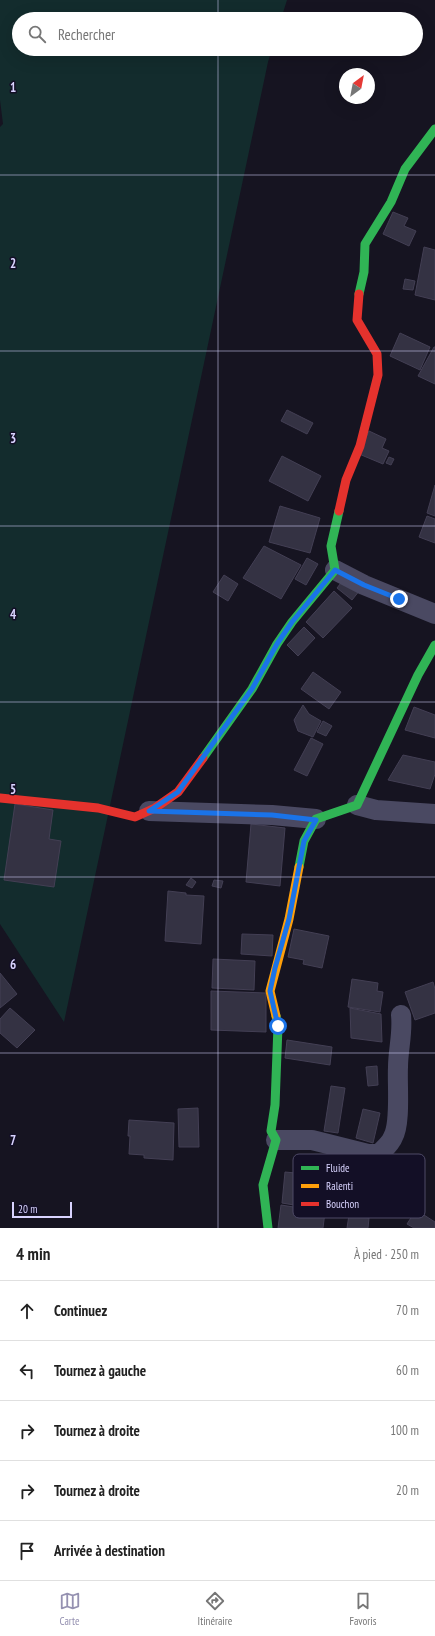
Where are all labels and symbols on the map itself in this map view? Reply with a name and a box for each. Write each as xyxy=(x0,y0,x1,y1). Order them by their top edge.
north arrow xyxy=(339,68,375,104)
text: 1 xyxy=(10,79,16,96)
text: 2 xyxy=(10,255,16,272)
text: 3 xyxy=(10,430,16,447)
route end xyxy=(390,590,408,608)
text: 4 xyxy=(10,606,17,623)
text: 5 xyxy=(10,781,16,798)
text: 6 xyxy=(10,956,16,973)
route start xyxy=(269,1017,287,1035)
text: 7 xyxy=(10,1132,16,1149)
legend xyxy=(293,1154,425,1218)
text: Fluide xyxy=(326,1161,350,1175)
text: Ralenti xyxy=(326,1179,353,1193)
text: Bouchon xyxy=(326,1197,359,1211)
scale bar xyxy=(12,1200,72,1219)

